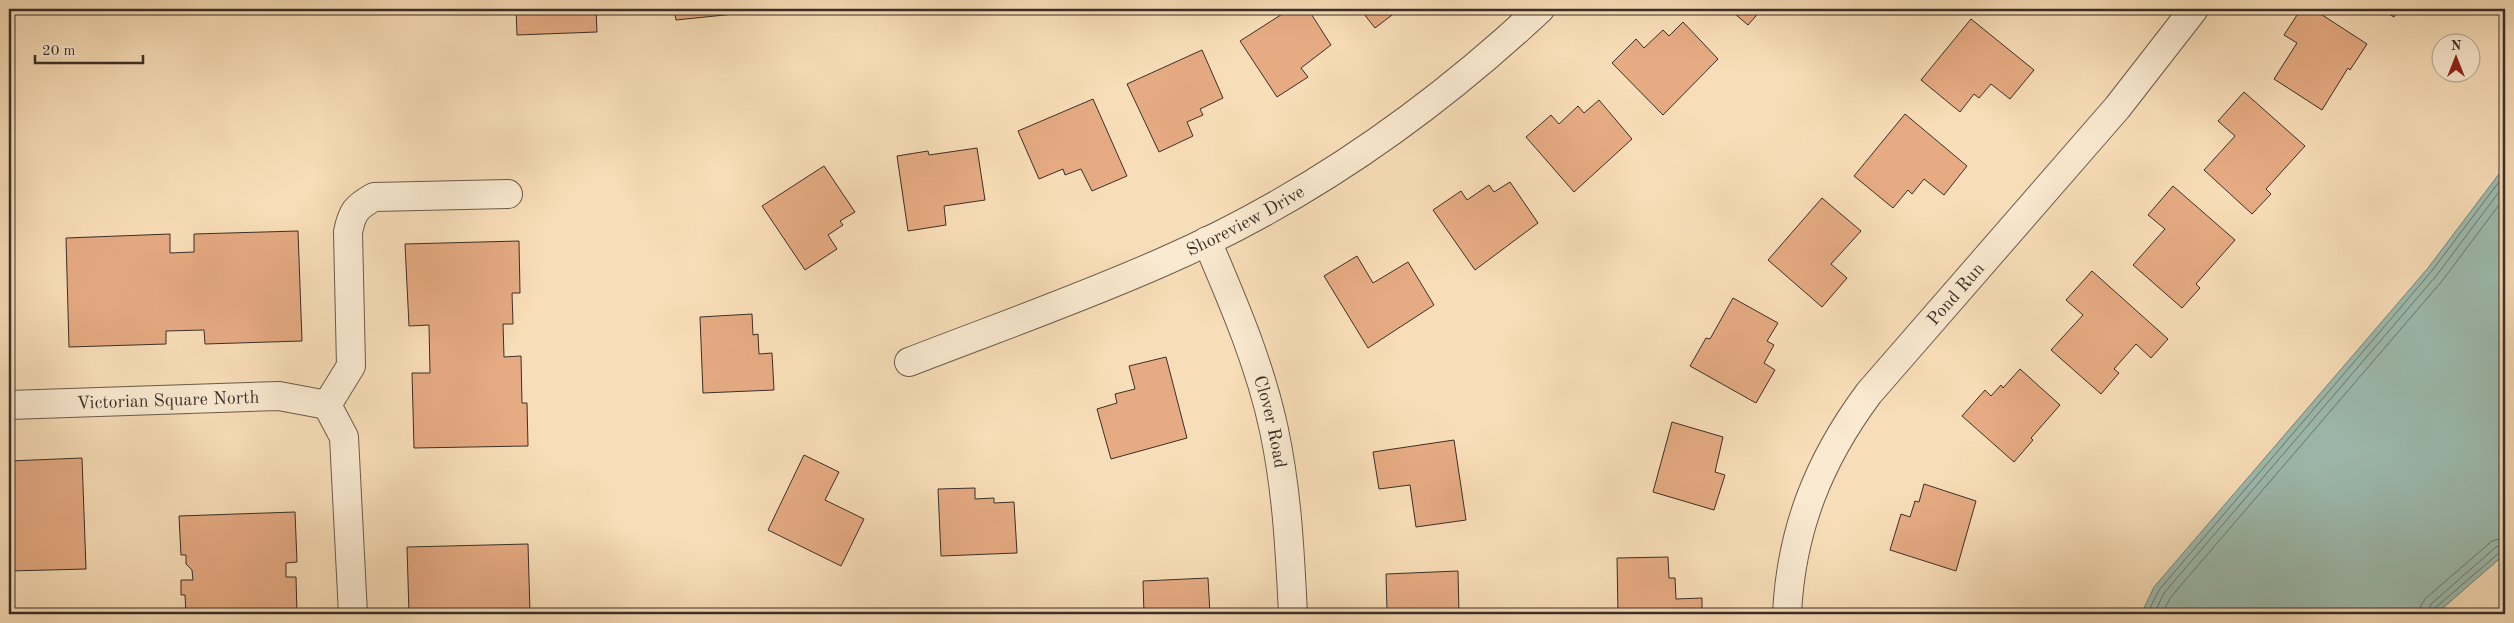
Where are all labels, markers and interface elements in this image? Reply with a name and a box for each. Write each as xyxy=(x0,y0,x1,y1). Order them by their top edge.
scale bar xyxy=(35,32,142,64)
north arrow xyxy=(2432,32,2482,82)
text: N xyxy=(2451,39,2462,53)
text: 20 m xyxy=(42,44,76,59)
street label: Shoreview Drive xyxy=(1184,183,1308,260)
street label: Pond Run xyxy=(1924,259,1988,329)
street label: Clover Road xyxy=(1250,373,1289,469)
street label: Victorian Square North xyxy=(76,389,260,413)

